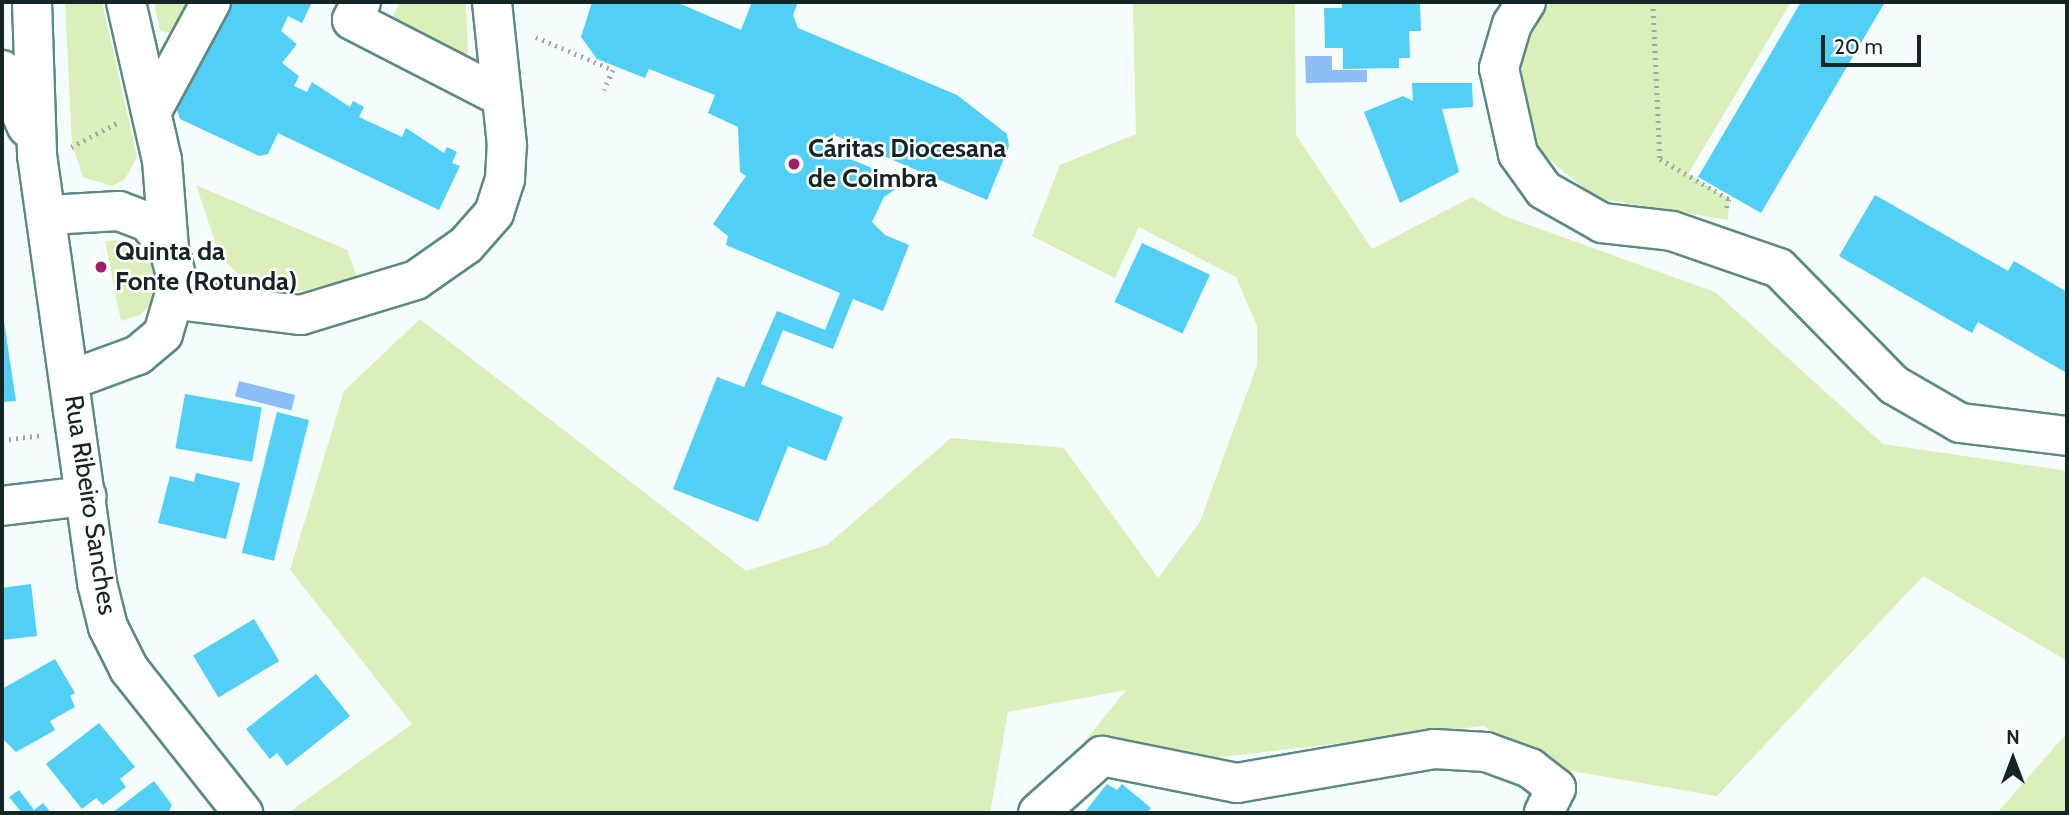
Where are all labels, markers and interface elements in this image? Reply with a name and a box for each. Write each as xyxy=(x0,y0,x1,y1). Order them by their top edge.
scale bar xyxy=(1824,21,1924,65)
text: 20 m xyxy=(1834,34,1883,59)
place label: Cáritas Diocesana de Coimbra xyxy=(808,133,1006,194)
marker: Cáritas Diocesana de Coimbra xyxy=(786,156,802,172)
place label: Quinta da Fonte (Rotunda) xyxy=(115,236,297,298)
marker: Quinta da Fonte (Rotunda) xyxy=(93,259,109,275)
street label: Rua Ribeiro Sanches xyxy=(57,393,123,617)
north arrow xyxy=(1978,724,2048,794)
text: N xyxy=(2006,726,2020,749)

